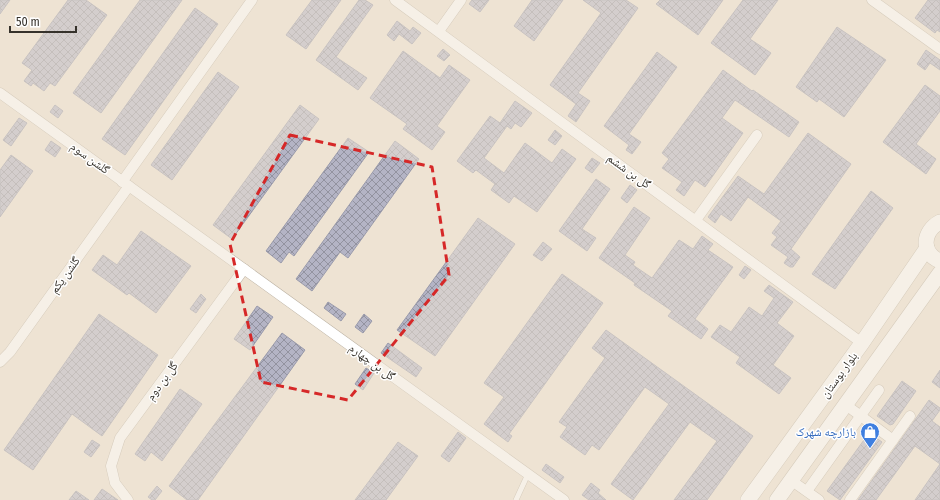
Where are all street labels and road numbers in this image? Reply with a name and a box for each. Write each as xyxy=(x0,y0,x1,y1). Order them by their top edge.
street label: گلشن سوم xyxy=(67,139,112,178)
street label: گل بن ششم xyxy=(604,151,653,192)
street label: گلشن یکم xyxy=(47,254,84,297)
street label: گل بن چهارم xyxy=(346,341,398,384)
street label: بلوار بوستان xyxy=(818,349,861,401)
street label: گل بن دوم xyxy=(143,359,182,404)

